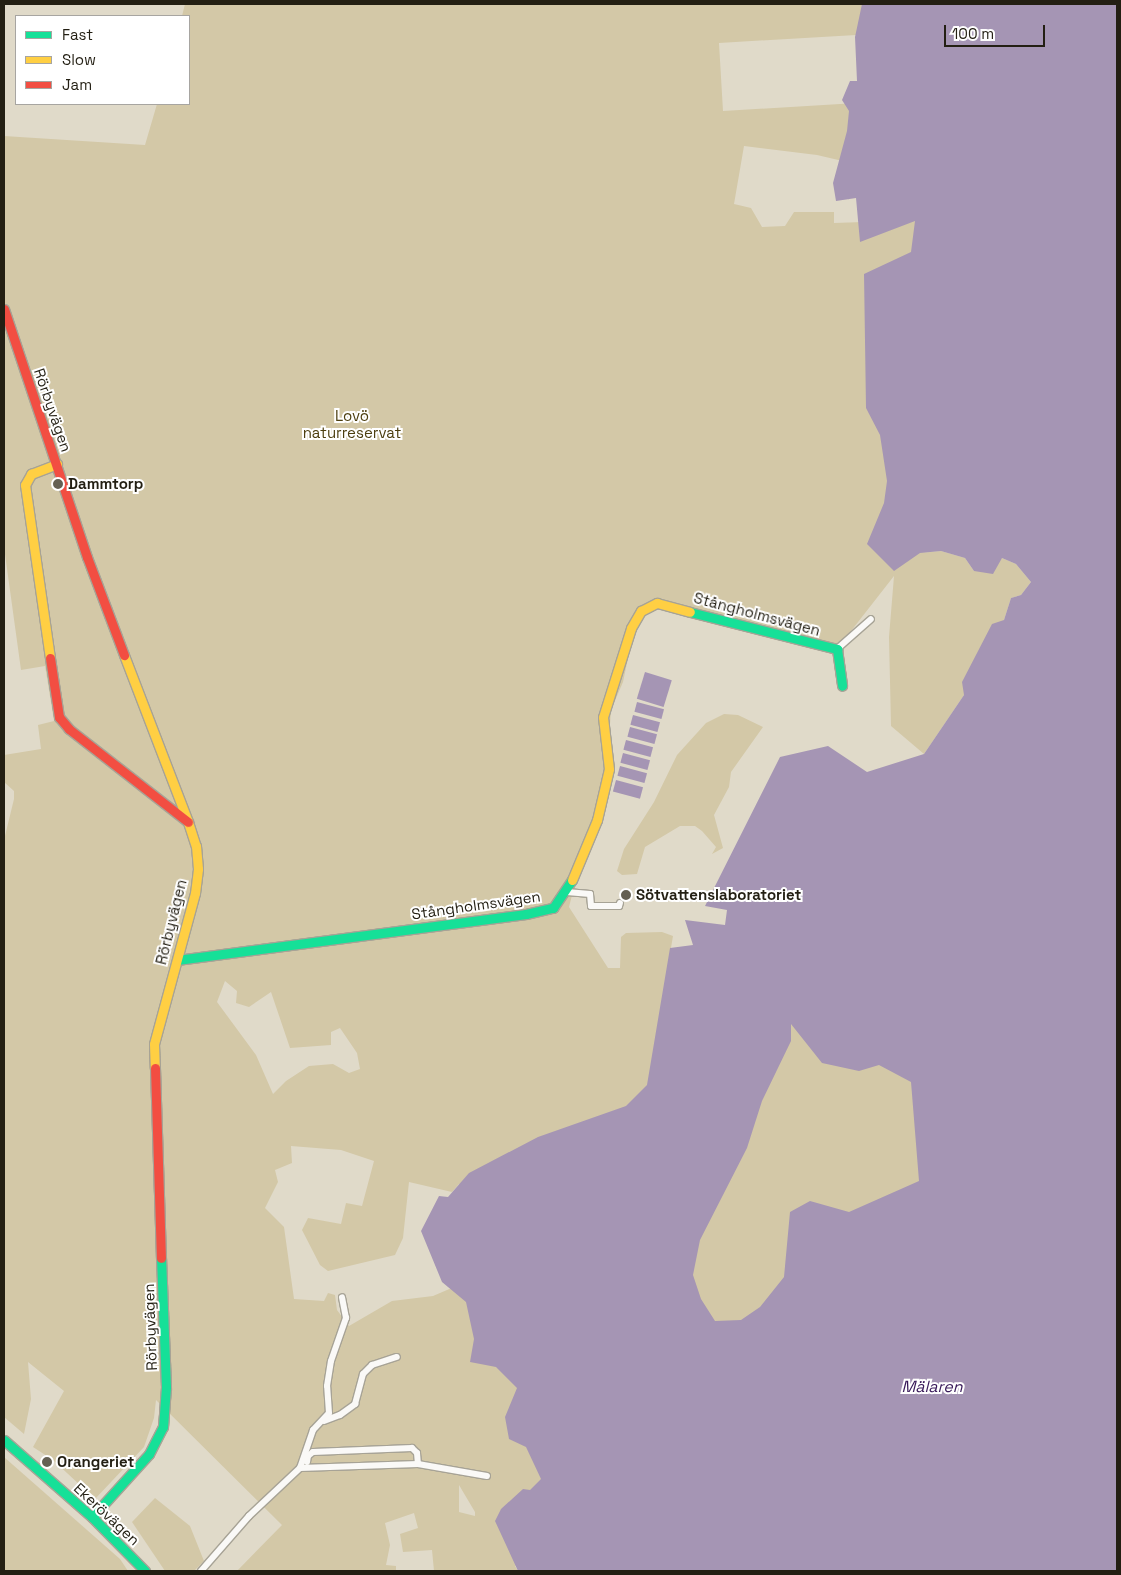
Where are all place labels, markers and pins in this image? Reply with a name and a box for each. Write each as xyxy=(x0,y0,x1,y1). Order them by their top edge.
place label: Dammtorp xyxy=(68,475,143,493)
marker: Dammtorp xyxy=(52,478,64,490)
place label: Sötvattenslaboratoriet xyxy=(636,886,801,904)
marker: Sötvattenslaboratoriet xyxy=(620,889,632,901)
place label: Orangeriet xyxy=(57,1453,134,1471)
marker: Orangeriet xyxy=(41,1456,53,1468)

